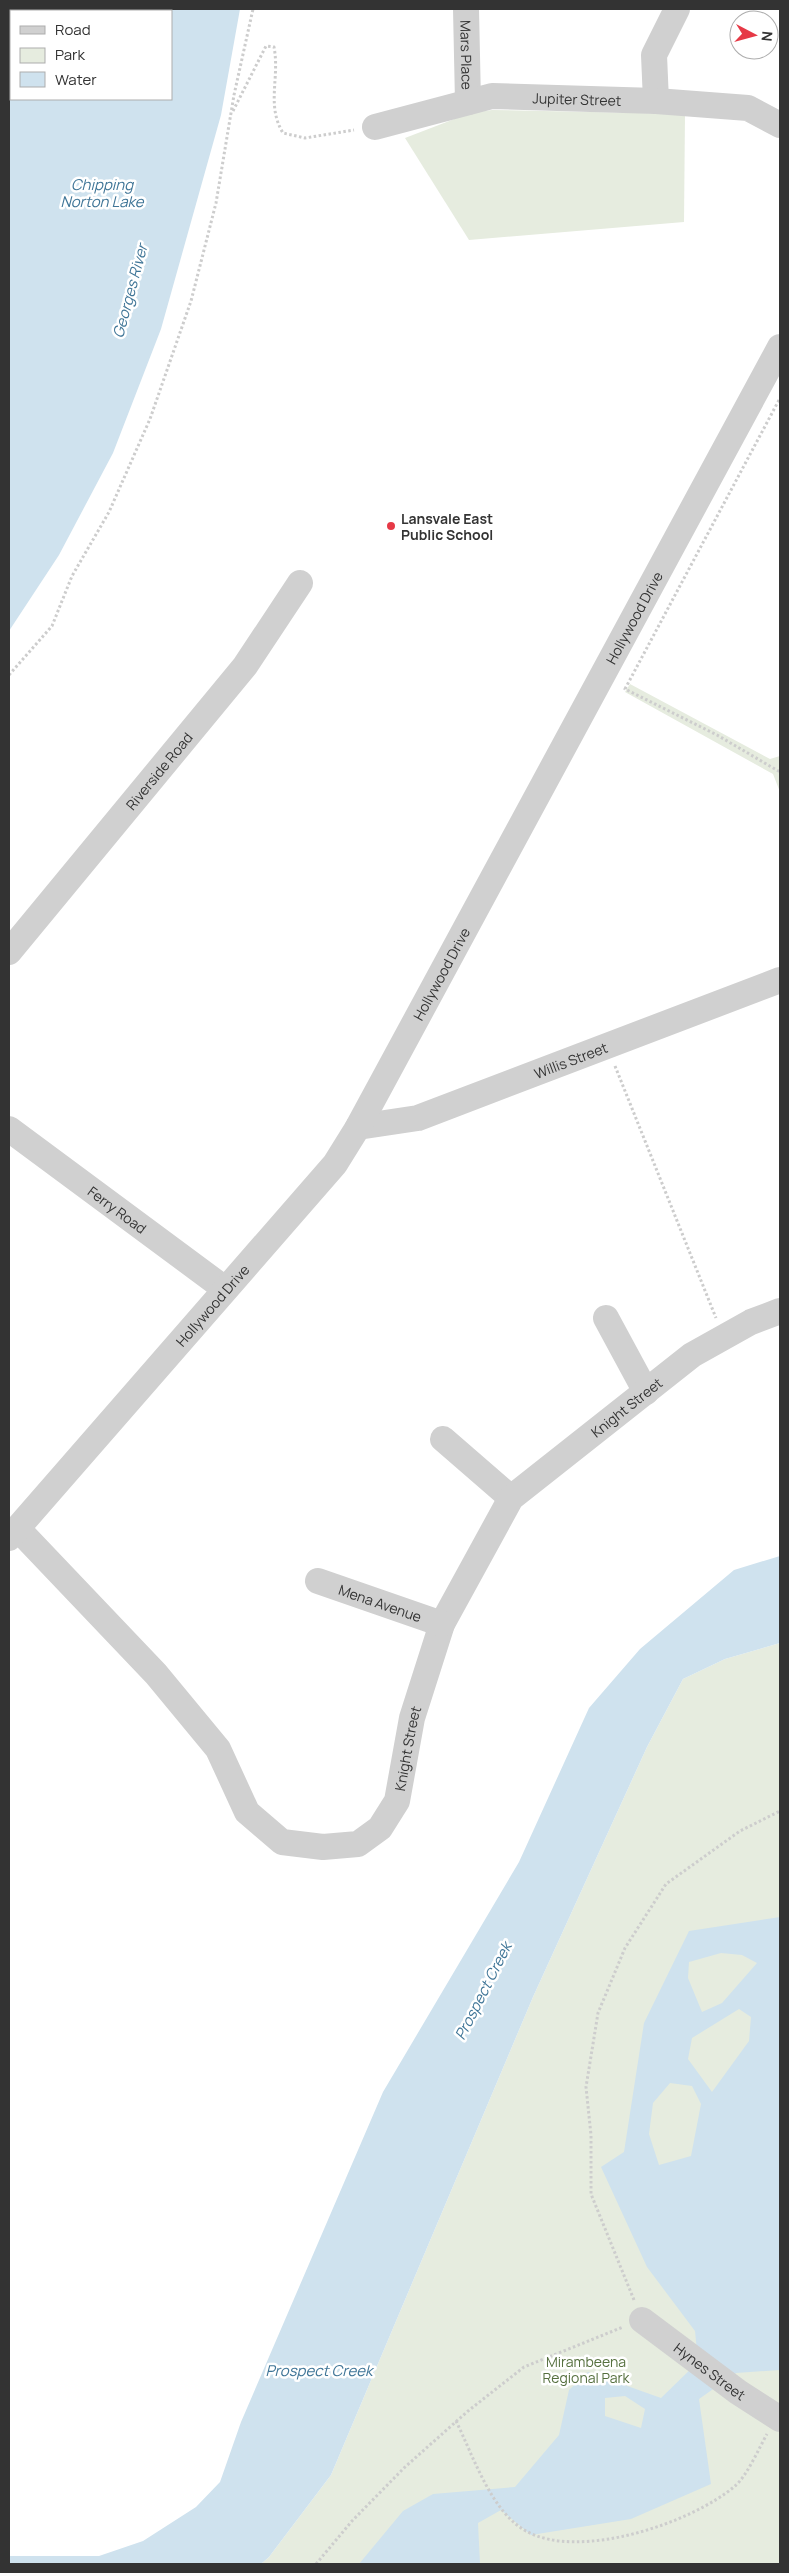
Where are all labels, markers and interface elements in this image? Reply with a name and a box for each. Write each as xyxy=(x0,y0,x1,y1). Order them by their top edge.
legend xyxy=(10,10,172,100)
north arrow xyxy=(729,10,779,60)
text: Road xyxy=(55,19,91,40)
street label: Mars Place xyxy=(457,20,477,90)
text: N xyxy=(757,30,777,42)
text: Park xyxy=(55,44,85,65)
text: Water xyxy=(55,69,97,90)
street label: Jupiter Street xyxy=(532,88,622,109)
water label: Chipping Norton Lake xyxy=(60,174,145,212)
water label: Georges River xyxy=(107,239,153,340)
place label: Lansvale East Public School xyxy=(401,509,493,544)
marker: Lansvale East Public School xyxy=(385,520,397,532)
street label: Hollywood Drive xyxy=(601,568,666,667)
street label: Riverside Road xyxy=(121,728,196,813)
street label: Hollywood Drive xyxy=(408,924,474,1023)
street label: Willis Street xyxy=(531,1037,610,1082)
street label: Ferry Road xyxy=(84,1181,151,1237)
street label: Hollywood Drive xyxy=(171,1260,253,1350)
street label: Knight Street xyxy=(587,1373,666,1441)
street label: Mena Avenue xyxy=(336,1579,424,1626)
street label: Knight Street xyxy=(390,1703,425,1792)
water label: Prospect Creek xyxy=(449,1936,518,2043)
street label: Hynes Street xyxy=(670,2338,750,2404)
park label: Mirambeena Regional Park xyxy=(543,2352,631,2387)
water label: Prospect Creek xyxy=(266,2360,375,2381)

